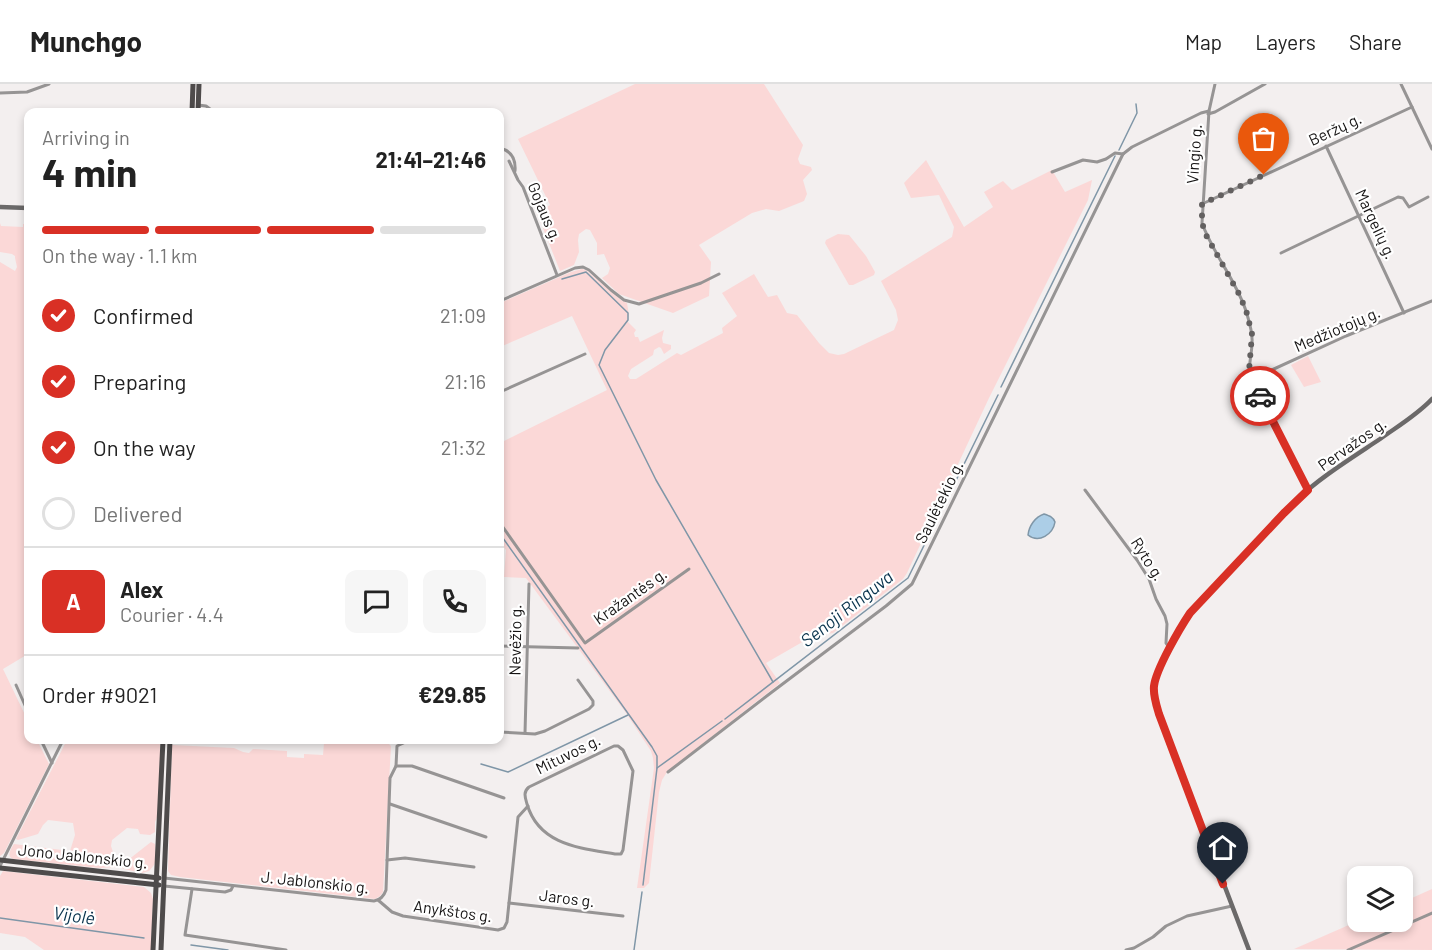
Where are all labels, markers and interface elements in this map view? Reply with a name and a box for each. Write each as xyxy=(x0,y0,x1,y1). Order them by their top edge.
text: Munchgo xyxy=(30,24,142,58)
text: Map xyxy=(1185,29,1222,54)
text: Layers xyxy=(1255,29,1316,54)
text: Share xyxy=(1349,29,1402,54)
street label: Beržų g. xyxy=(1305,108,1364,149)
pin xyxy=(1238,113,1289,175)
icon: bag xyxy=(1247,122,1280,155)
street label: Vingio g. xyxy=(1182,124,1205,184)
text: Arriving in xyxy=(42,125,130,149)
text: 21:41–21:46 xyxy=(375,146,486,172)
text: 4 min xyxy=(42,148,137,195)
street label: Gojaus g. xyxy=(524,179,567,245)
street label: Margelių g. xyxy=(1352,186,1401,262)
text: On the way · 1.1 km xyxy=(42,243,198,267)
icon: check xyxy=(42,299,75,332)
text: Confirmed xyxy=(93,302,193,328)
street label: Medžiotojų g. xyxy=(1291,302,1383,355)
text: 21:09 xyxy=(440,303,486,327)
icon: check xyxy=(42,365,75,398)
courier xyxy=(1230,366,1290,426)
text: Preparing xyxy=(93,368,186,394)
text: 21:16 xyxy=(444,369,486,393)
icon: car xyxy=(1244,380,1277,413)
street label: Pervažos g. xyxy=(1314,413,1390,474)
icon: check xyxy=(42,431,75,464)
text: On the way xyxy=(93,434,196,460)
text: 21:32 xyxy=(441,435,486,459)
street label: Saulėtekio g. xyxy=(910,457,967,546)
text: Delivered xyxy=(93,500,182,526)
street label: Ryto g. xyxy=(1128,533,1169,584)
street label: Kražantės g. xyxy=(589,563,670,628)
water label: Senoji Ringuva xyxy=(796,565,897,651)
button: chat xyxy=(345,570,408,633)
button: phone xyxy=(423,570,486,633)
text: Alex xyxy=(120,576,163,602)
text: A xyxy=(66,588,81,614)
text: Courier · 4.4 xyxy=(120,602,224,626)
street label: Nevėžio g. xyxy=(504,604,525,676)
text: Order #9021 xyxy=(42,681,157,707)
text: €29.85 xyxy=(418,681,486,707)
street label: Mituvos g. xyxy=(532,730,603,777)
pin xyxy=(1197,822,1248,884)
icon: home xyxy=(1206,831,1239,864)
street label: Jono Jablonskio g. xyxy=(17,839,149,872)
street label: J. Jablonskio g. xyxy=(260,866,370,897)
map controls xyxy=(1347,866,1413,932)
button: layers xyxy=(1347,866,1413,932)
street label: Jaros g. xyxy=(538,885,596,910)
street label: Anykštos g. xyxy=(412,896,494,925)
water label: Vijolė xyxy=(52,901,96,929)

